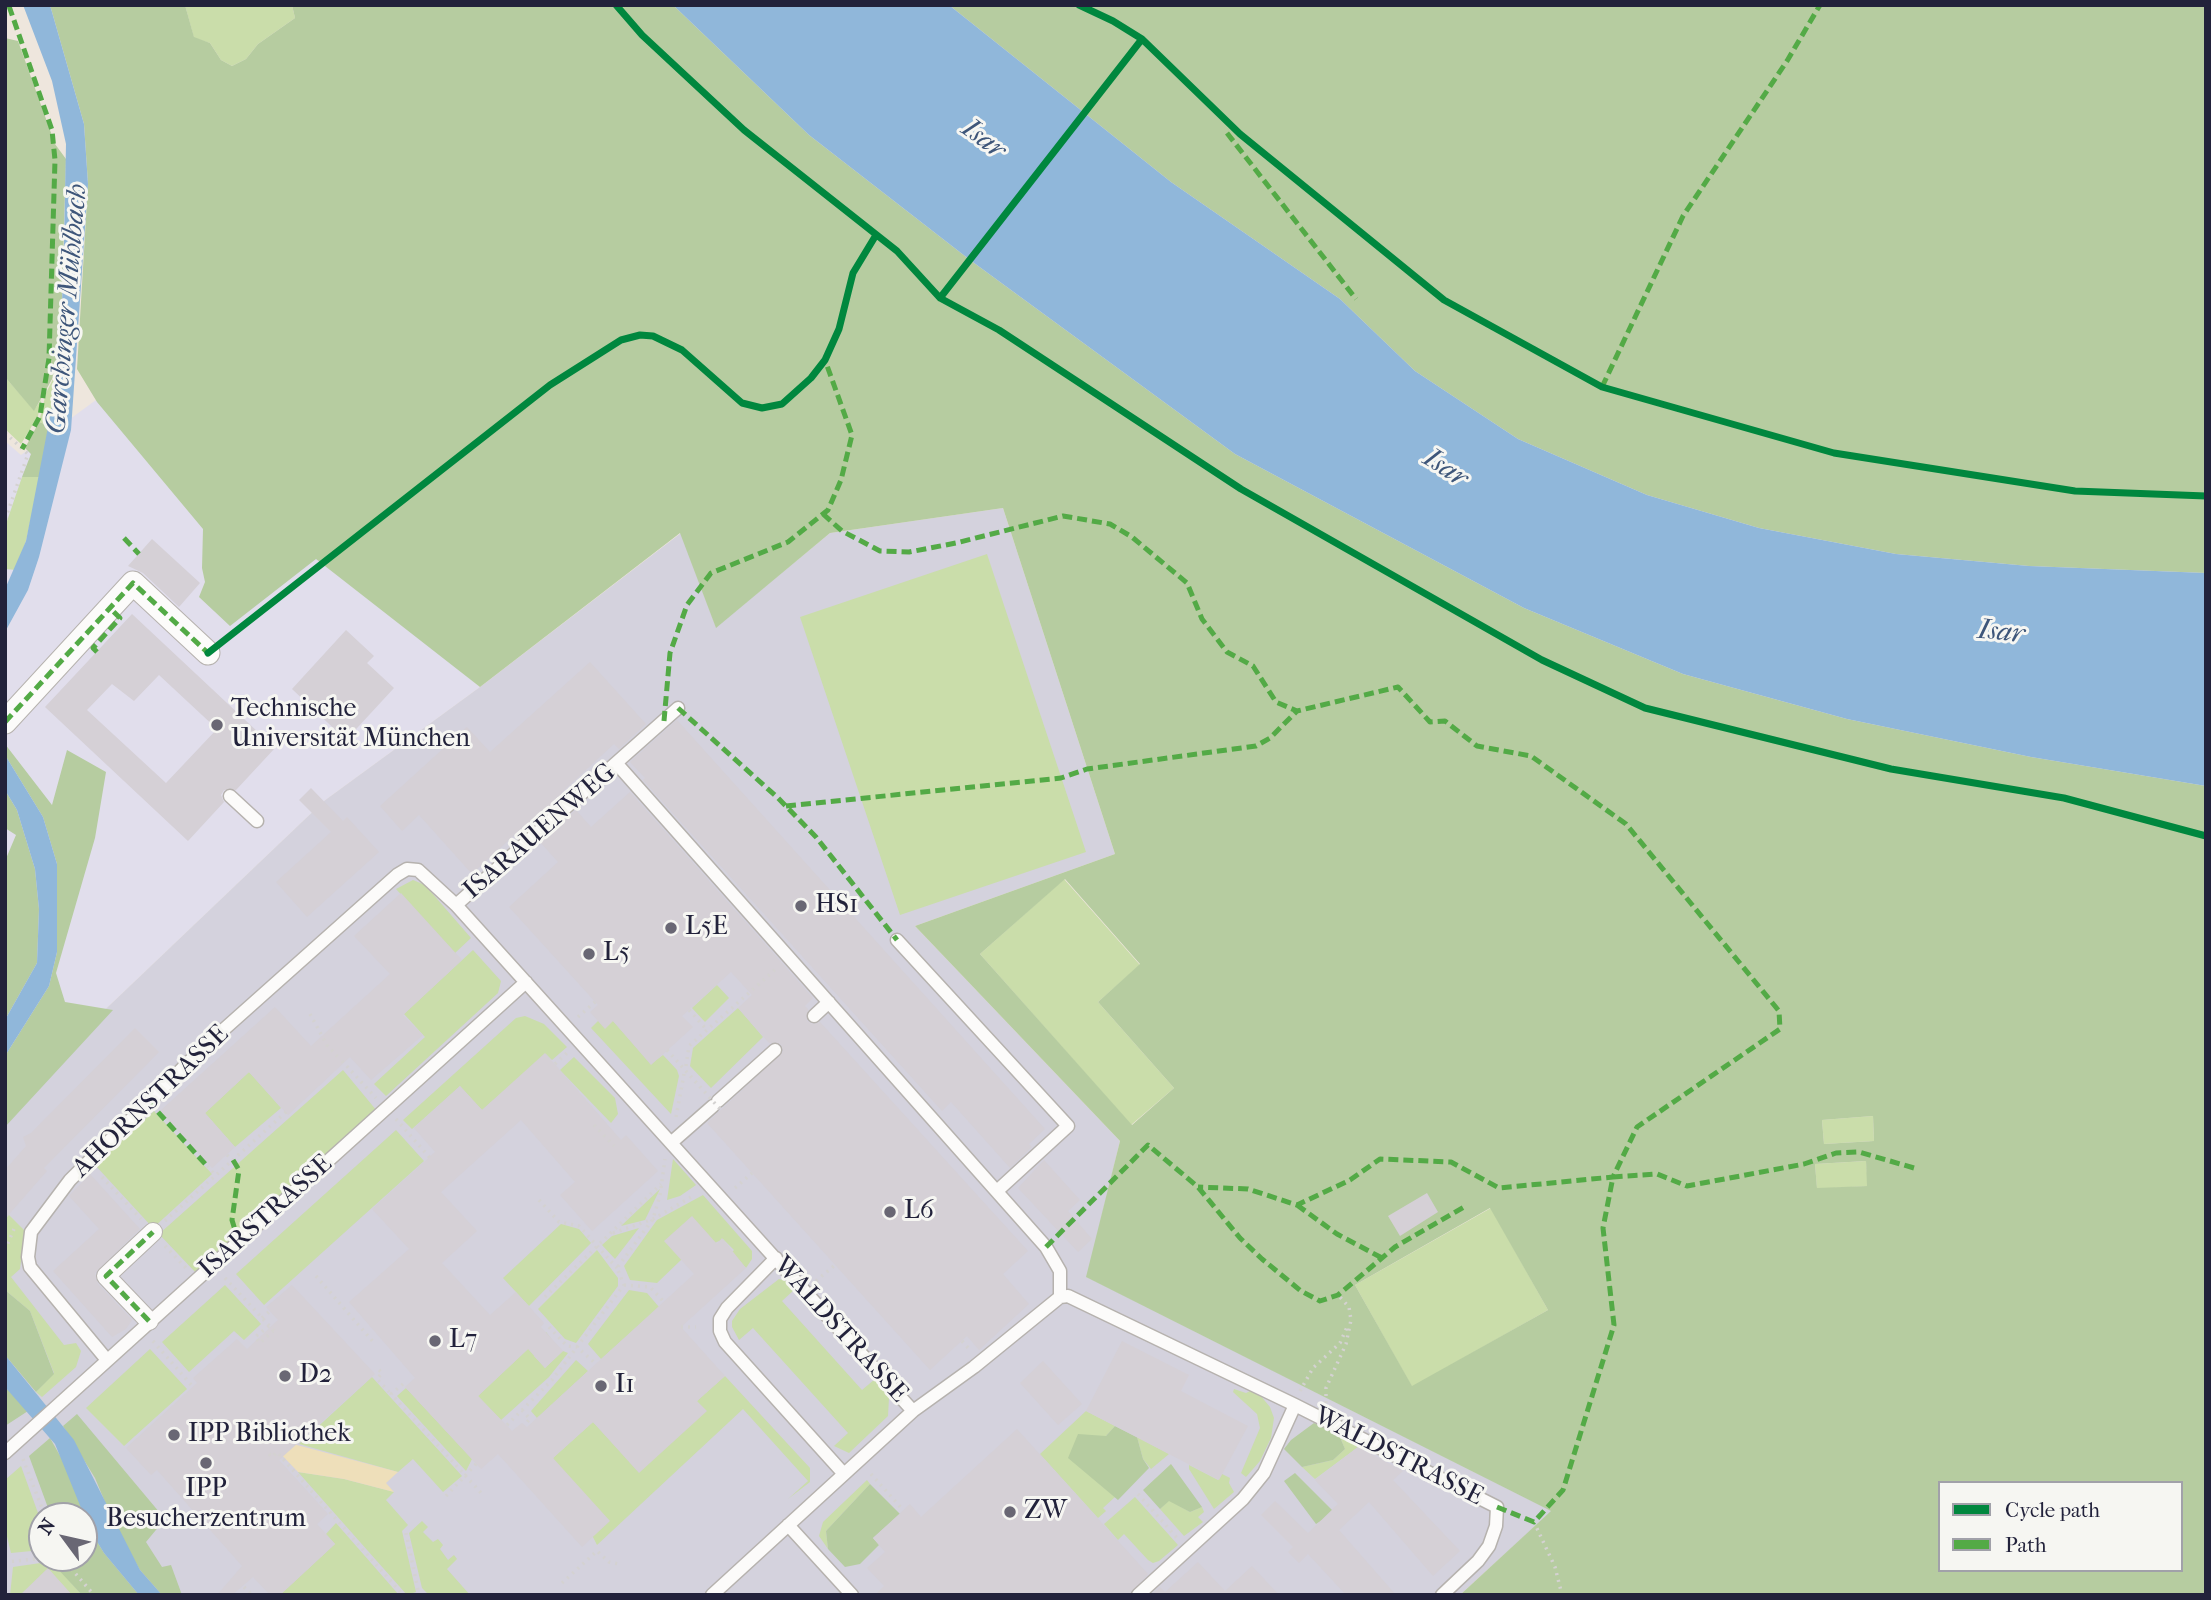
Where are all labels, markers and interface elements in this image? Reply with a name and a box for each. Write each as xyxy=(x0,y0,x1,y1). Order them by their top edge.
water label: Isar xyxy=(954,113,1012,167)
water label: Garchinger Mühlbach xyxy=(40,183,96,435)
water label: Isar xyxy=(1416,442,1474,496)
water label: Isar xyxy=(1976,614,2026,652)
place label: Technische Universität München xyxy=(231,694,470,756)
marker: Technische Universität München xyxy=(209,717,225,733)
street label: ISARAUENWEG xyxy=(458,758,622,906)
place label: HS1 xyxy=(815,890,858,922)
marker: HS1 xyxy=(793,898,809,914)
place label: L5E xyxy=(685,912,728,944)
marker: L5E xyxy=(663,920,679,936)
place label: L5 xyxy=(603,938,630,970)
marker: L5 xyxy=(581,946,597,962)
street label: AHORNSTRASSE xyxy=(66,1019,236,1185)
street label: ISARSTRASSE xyxy=(193,1149,339,1285)
place label: L6 xyxy=(904,1196,934,1228)
marker: L6 xyxy=(882,1204,898,1220)
street label: WALDSTRASSE xyxy=(766,1251,914,1409)
place label: L7 xyxy=(449,1325,477,1357)
marker: L7 xyxy=(427,1333,443,1349)
place label: D2 xyxy=(299,1360,332,1392)
marker: D2 xyxy=(277,1368,293,1384)
place label: I1 xyxy=(615,1370,634,1402)
marker: I1 xyxy=(593,1378,609,1394)
street label: WALDSTRASSE xyxy=(1308,1401,1488,1513)
place label: IPP Bibliothek xyxy=(188,1419,351,1451)
marker: IPP Bibliothek xyxy=(166,1427,182,1443)
marker: IPP Besucherzentrum xyxy=(198,1455,214,1471)
place label: IPP Besucherzentrum xyxy=(106,1474,306,1536)
legend xyxy=(1938,1481,2183,1572)
place label: ZW xyxy=(1024,1496,1067,1528)
text: Cycle path xyxy=(2005,1498,2100,1522)
north arrow xyxy=(28,1502,98,1572)
marker: ZW xyxy=(1002,1504,1018,1520)
text: N xyxy=(34,1515,60,1539)
text: Path xyxy=(2005,1533,2046,1557)

